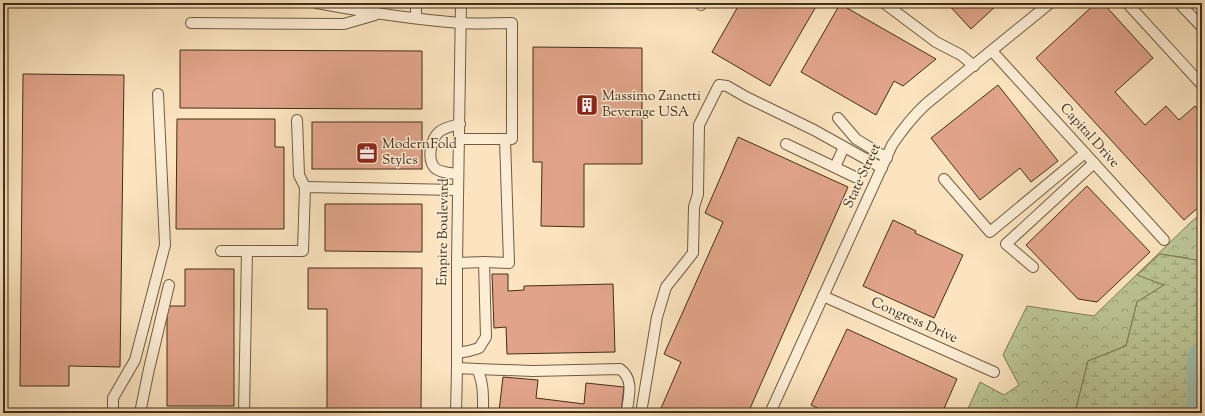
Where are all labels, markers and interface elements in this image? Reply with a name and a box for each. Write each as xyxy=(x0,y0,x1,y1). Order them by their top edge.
place label: Massimo Zanetti Beverage USA xyxy=(602,87,701,123)
building icon: Massimo Zanetti Beverage USA xyxy=(574,92,600,118)
street label: Capital Drive xyxy=(1055,99,1123,173)
place label: ModernFold Styles xyxy=(382,135,457,171)
office icon: ModernFold Styles xyxy=(354,140,380,166)
street label: State Street xyxy=(839,140,887,212)
street label: Empire Boulevard xyxy=(433,178,455,286)
street label: Congress Drive xyxy=(867,293,961,349)

